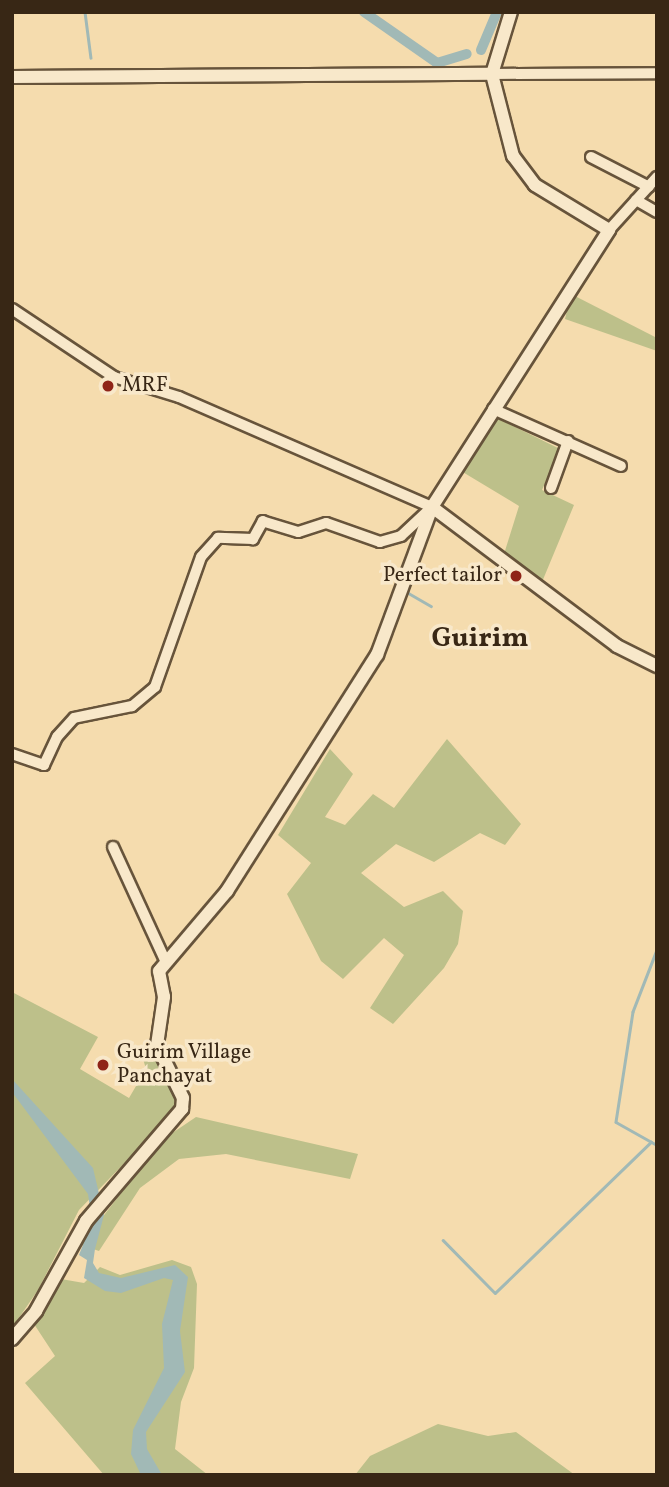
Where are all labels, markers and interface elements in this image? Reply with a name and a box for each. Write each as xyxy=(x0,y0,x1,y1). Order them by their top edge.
place label: MRF xyxy=(122,373,168,399)
marker: MRF xyxy=(100,378,116,394)
place label: Perfect tailor xyxy=(383,563,502,589)
marker: Perfect tailor xyxy=(508,568,524,584)
district label: Guirim xyxy=(431,622,529,656)
place label: Guirim Village Panchayat xyxy=(117,1040,252,1090)
marker: Guirim Village Panchayat xyxy=(95,1057,111,1073)

